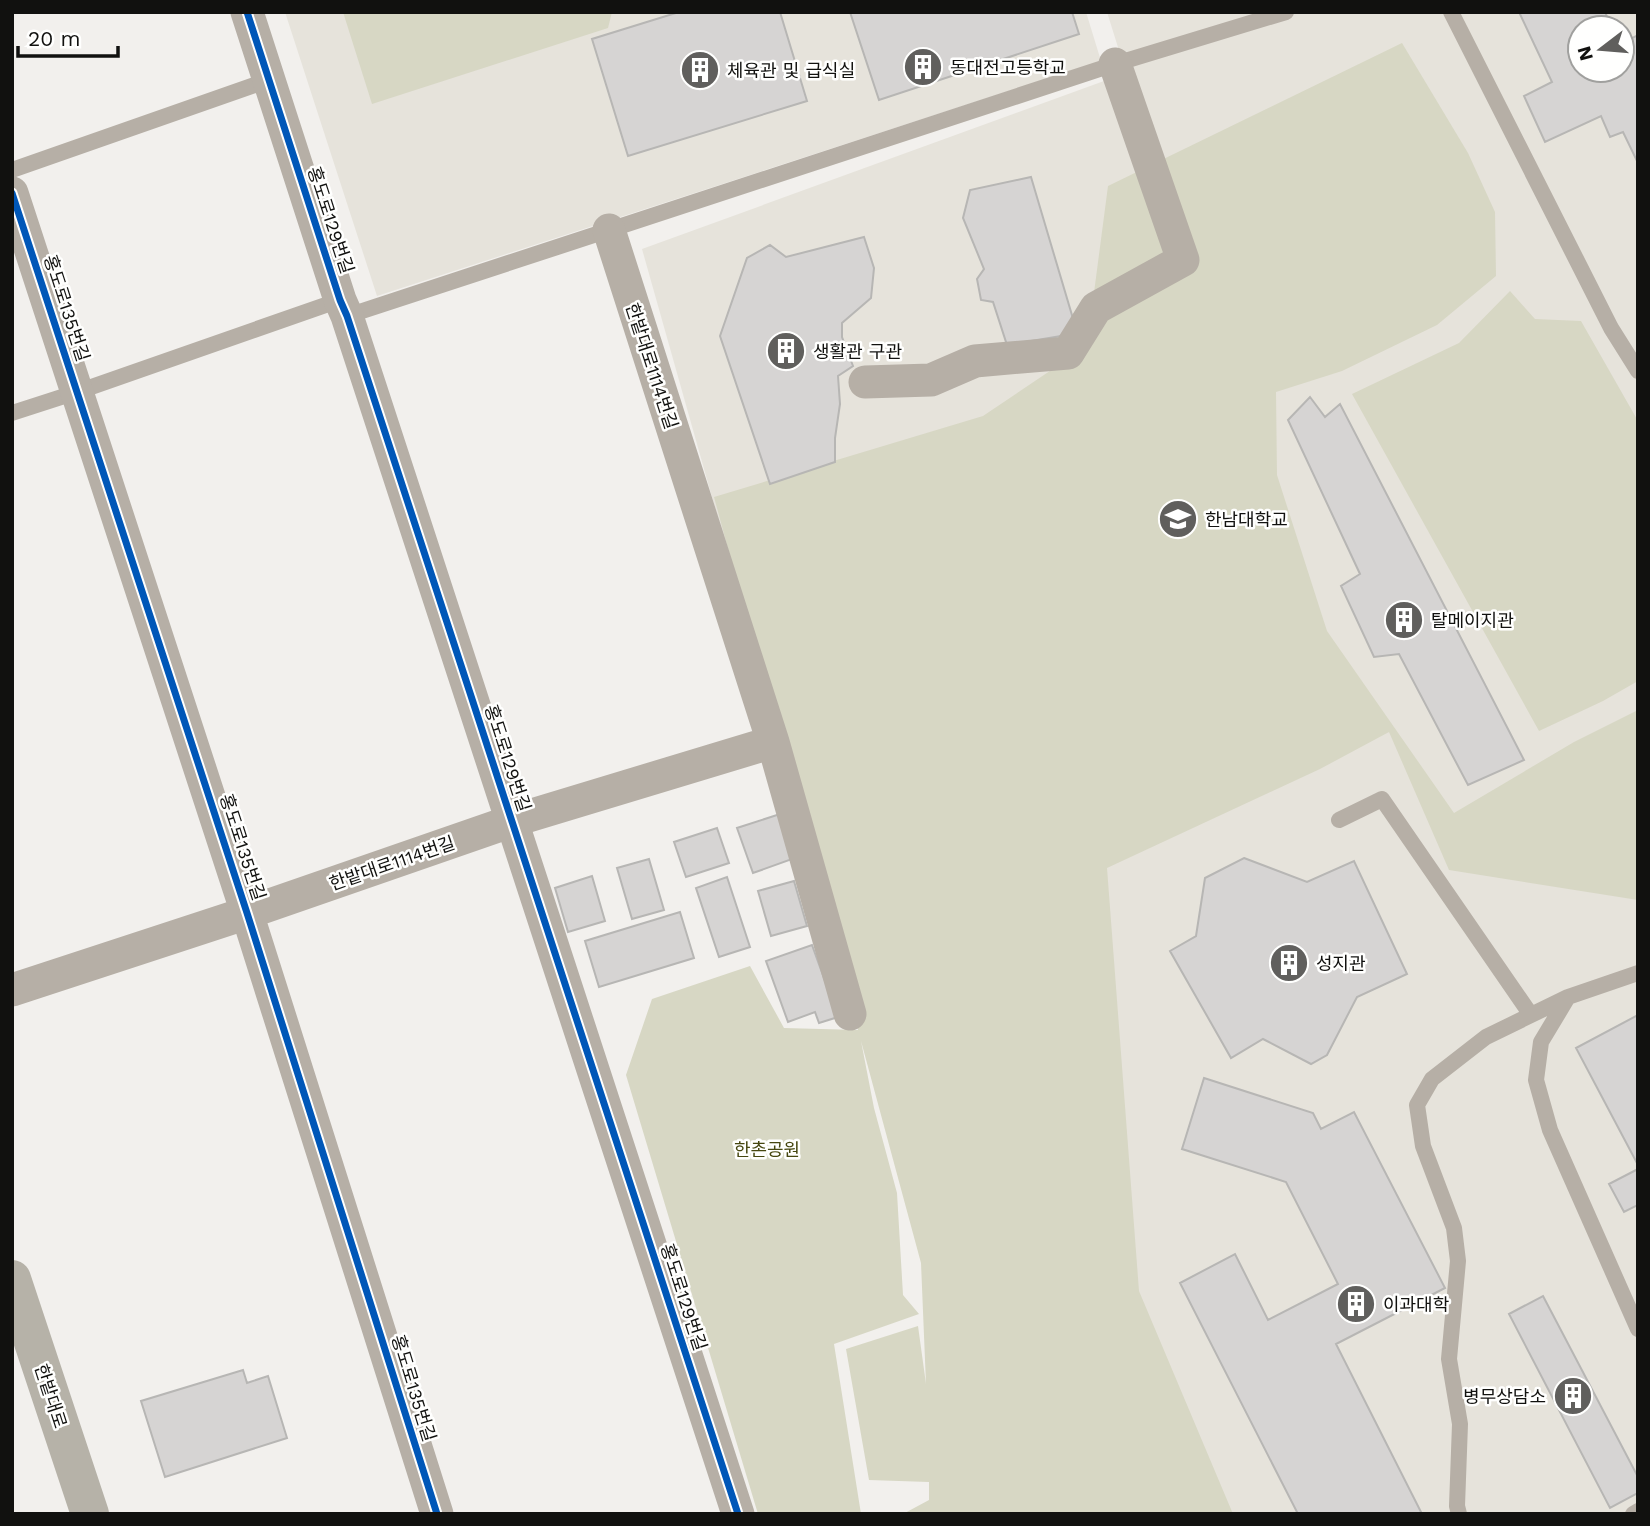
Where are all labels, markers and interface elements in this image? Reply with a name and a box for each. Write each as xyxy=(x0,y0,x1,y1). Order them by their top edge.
scale bar xyxy=(18,14,117,58)
north arrow xyxy=(1566,14,1636,84)
text: 20 m xyxy=(28,26,80,51)
text: N xyxy=(1572,44,1598,63)
building icon: 동대전고등학교 xyxy=(902,46,944,88)
building icon: 체육관 및 급식실 xyxy=(679,49,721,91)
place label: 동대전고등학교 xyxy=(950,57,1066,78)
place label: 체육관 및 급식실 xyxy=(727,60,855,81)
street label: 홍도로129번길 xyxy=(304,164,358,276)
street label: 홍도로135번길 xyxy=(40,252,94,364)
street label: 한밭대로1114번길 xyxy=(622,300,682,432)
building icon: 생활관 구관 xyxy=(765,330,807,372)
place label: 생활관 구관 xyxy=(813,341,902,362)
school or university icon: 한남대학교 xyxy=(1157,498,1199,540)
place label: 한남대학교 xyxy=(1205,509,1288,530)
building icon: 탈메이지관 xyxy=(1383,599,1425,641)
place label: 탈메이지관 xyxy=(1431,610,1514,631)
street label: 홍도로129번길 xyxy=(481,702,535,814)
street label: 홍도로135번길 xyxy=(216,791,270,903)
street label: 한밭대로1114번길 xyxy=(326,832,458,894)
building icon: 성지관 xyxy=(1268,942,1310,984)
place label: 성지관 xyxy=(1316,953,1366,974)
park label: 한촌공원 xyxy=(734,1139,800,1160)
street label: 홍도로129번길 xyxy=(657,1241,711,1353)
building icon: 이과대학 xyxy=(1335,1283,1377,1325)
place label: 이과대학 xyxy=(1383,1294,1449,1315)
street label: 홍도로135번길 xyxy=(388,1332,440,1444)
street label: 한밭대로 xyxy=(31,1361,71,1431)
building icon: 병무상담소 xyxy=(1552,1375,1594,1417)
place label: 병무상담소 xyxy=(1463,1386,1546,1407)

